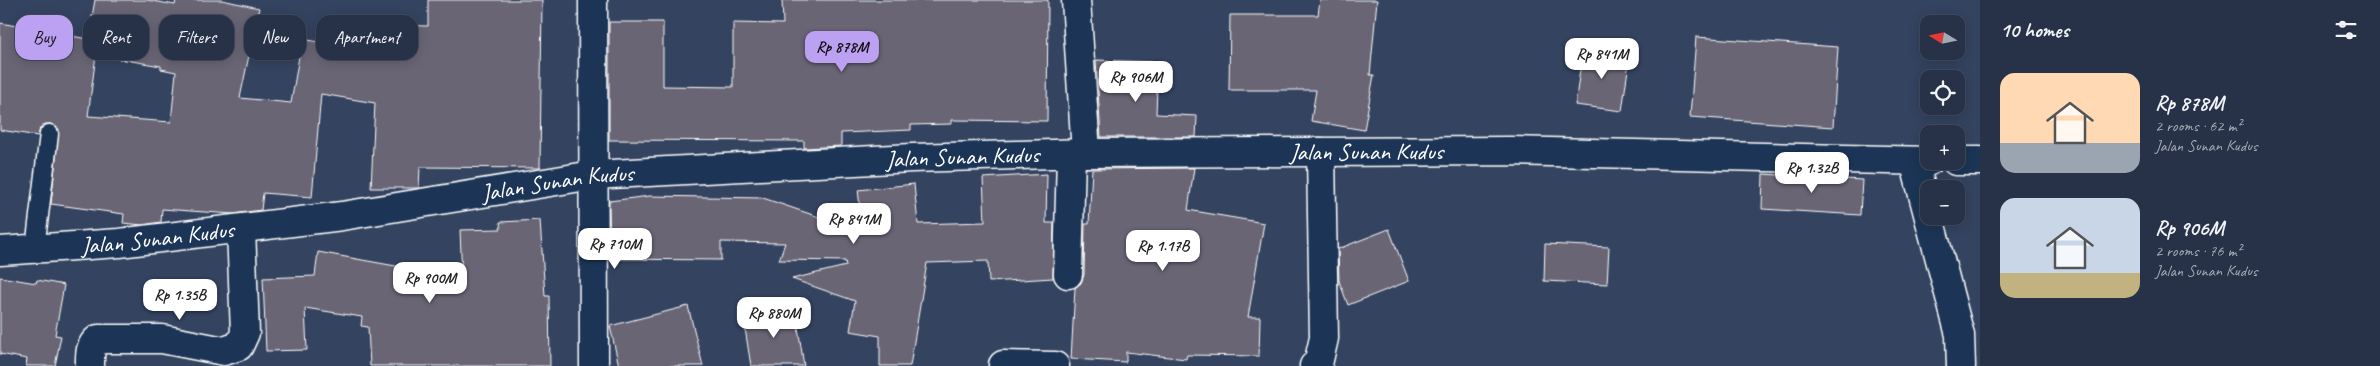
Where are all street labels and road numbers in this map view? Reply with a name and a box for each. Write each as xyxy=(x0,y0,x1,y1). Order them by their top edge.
street label: Jalan Sunan Kudus xyxy=(1288,136,1445,167)
street label: Jalan Sunan Kudus xyxy=(884,139,1041,174)
street label: Jalan Sunan Kudus xyxy=(478,158,636,208)
street label: Jalan Sunan Kudus xyxy=(79,214,237,261)

